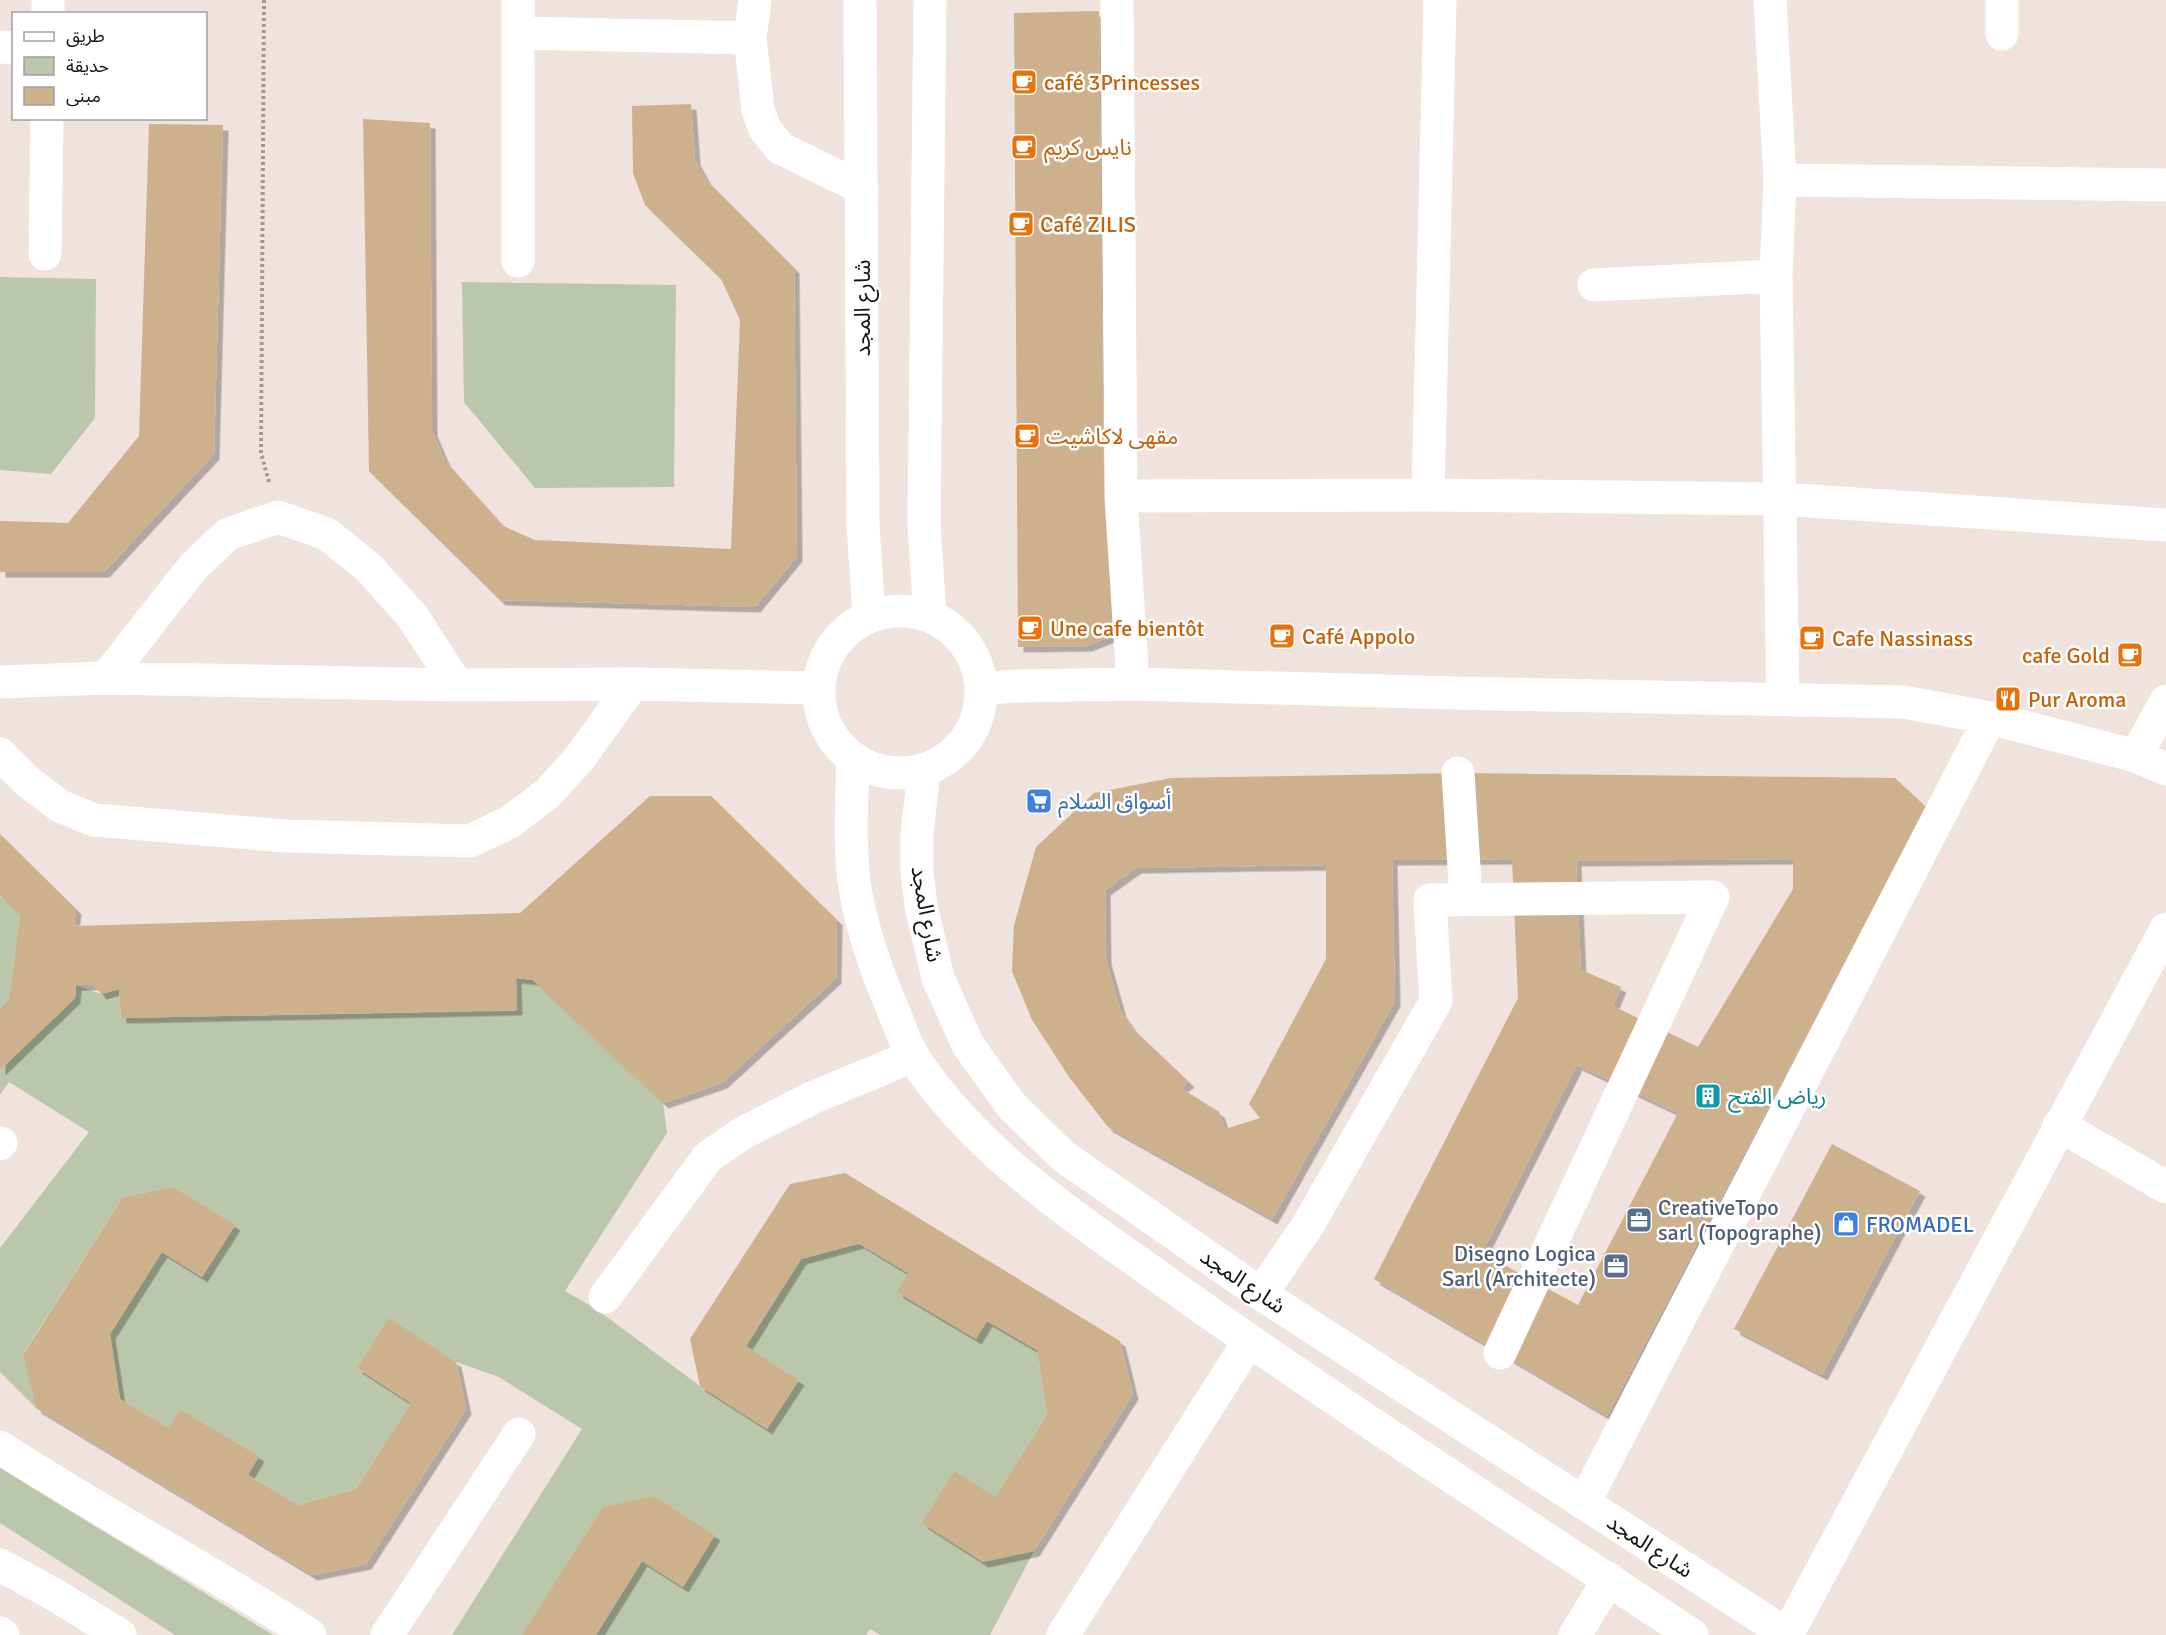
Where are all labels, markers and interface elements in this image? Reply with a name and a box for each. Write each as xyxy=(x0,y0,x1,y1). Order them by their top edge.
legend xyxy=(12,12,207,120)
text: طريق xyxy=(66,25,105,47)
text: حديقة xyxy=(66,55,109,77)
cafe icon: café 3Princesses xyxy=(1009,67,1039,97)
place label: café 3Princesses xyxy=(1044,69,1200,96)
text: مبنى xyxy=(66,85,101,107)
cafe icon: نايس كريم xyxy=(1009,132,1039,162)
place label: نايس كريم xyxy=(1044,134,1132,164)
cafe icon: Café ZILIS xyxy=(1006,209,1036,239)
place label: Café ZILIS xyxy=(1040,211,1136,238)
street label: شارع المجد xyxy=(849,259,879,357)
cafe icon: مقهى لاكاشيت xyxy=(1012,421,1042,451)
place label: مقهى لاكاشيت xyxy=(1046,423,1178,450)
cafe icon: Une cafe bientôt xyxy=(1015,613,1045,643)
place label: Une cafe bientôt xyxy=(1050,615,1204,642)
cafe icon: Café Appolo xyxy=(1267,621,1297,651)
place label: Café Appolo xyxy=(1302,623,1415,650)
cafe icon: Cafe Nassinass xyxy=(1797,623,1827,653)
place label: Cafe Nassinass xyxy=(1832,625,1973,652)
cafe icon: cafe Gold xyxy=(2115,640,2145,670)
place label: cafe Gold xyxy=(2022,642,2110,669)
restaurant icon: Pur Aroma xyxy=(1993,684,2023,714)
place label: Pur Aroma xyxy=(2028,686,2126,713)
supermarket icon: أسواق السلام xyxy=(1024,786,1054,816)
place label: أسواق السلام xyxy=(1058,788,1171,818)
street label: شارع المجد xyxy=(902,864,949,965)
building icon: رياض الفتح xyxy=(1693,1081,1723,1111)
place label: رياض الفتح xyxy=(1728,1083,1826,1113)
place label: CreativeTopo sarl (Topographe) xyxy=(1658,1194,1822,1246)
office icon: CreativeTopo sarl (Topographe) xyxy=(1624,1205,1654,1235)
shop icon: FROMADEL xyxy=(1831,1209,1861,1239)
place label: FROMADEL xyxy=(1866,1211,1974,1238)
place label: Disegno Logica Sarl (Architecte) xyxy=(1442,1240,1596,1292)
street label: شارع المجد xyxy=(1194,1243,1291,1322)
office icon: Disegno Logica Sarl (Architecte) xyxy=(1601,1251,1631,1281)
street label: شارع المجد xyxy=(1600,1508,1698,1586)

